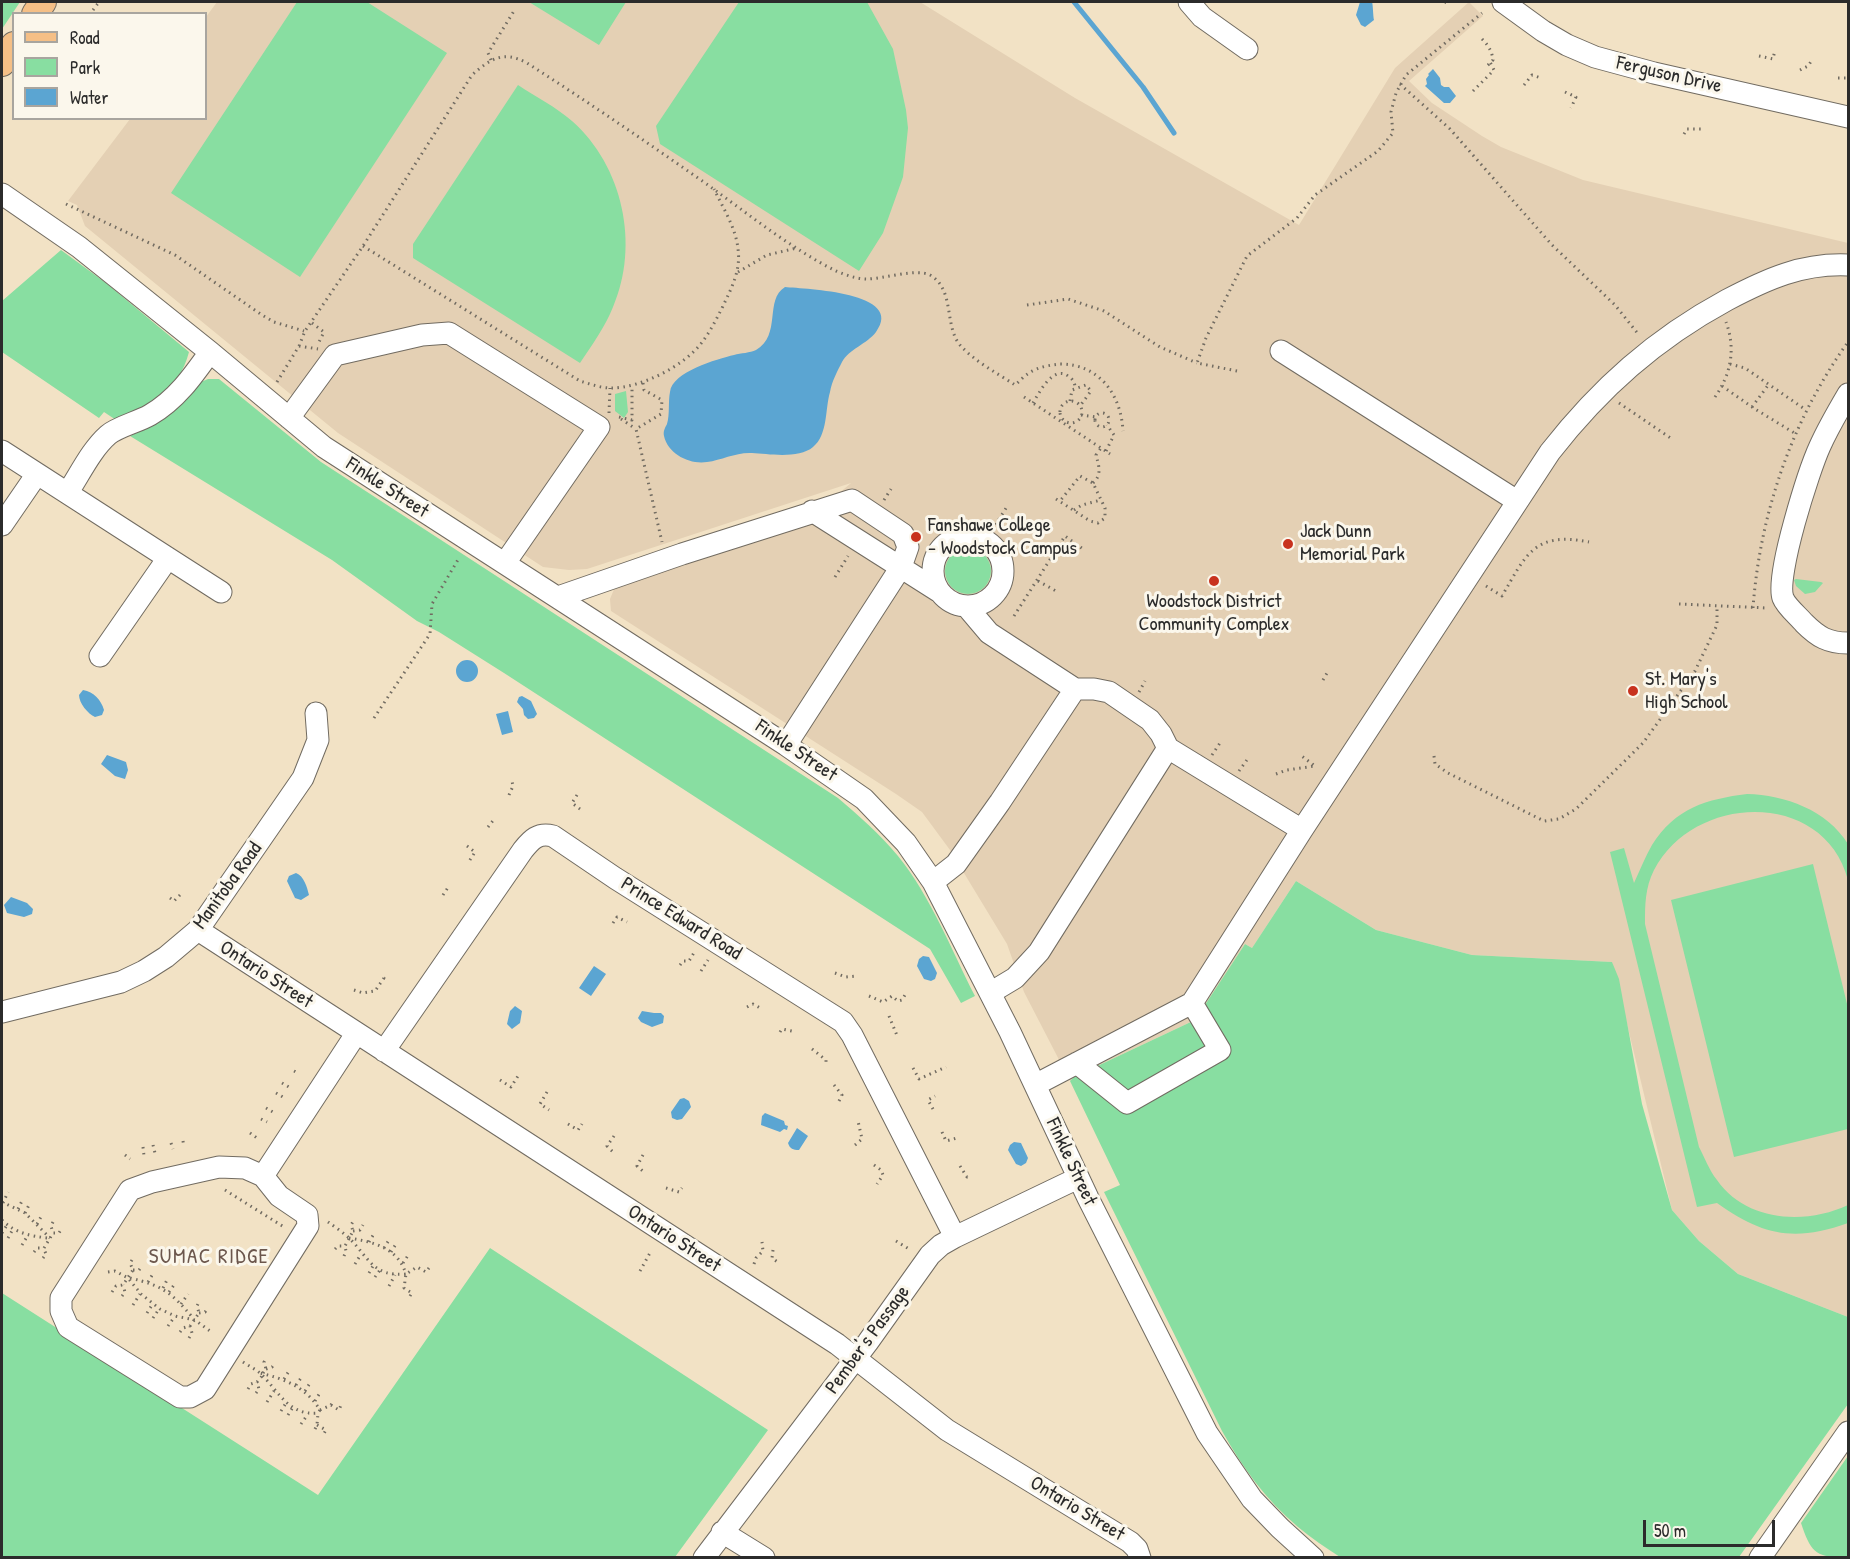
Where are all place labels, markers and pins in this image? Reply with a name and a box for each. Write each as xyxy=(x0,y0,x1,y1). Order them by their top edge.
place label: Fanshawe College - Woodstock Campus xyxy=(928,514,1077,561)
place label: Jack Dunn Memorial Park xyxy=(1300,520,1405,567)
marker: Fanshawe College - Woodstock Campus xyxy=(909,530,923,544)
marker: Jack Dunn Memorial Park xyxy=(1281,537,1295,551)
marker: Woodstock District Community Complex xyxy=(1207,574,1221,588)
place label: Woodstock District Community Complex xyxy=(1138,590,1290,637)
place label: St. Mary's High School xyxy=(1645,668,1728,715)
marker: St. Mary's High School xyxy=(1626,684,1640,698)

